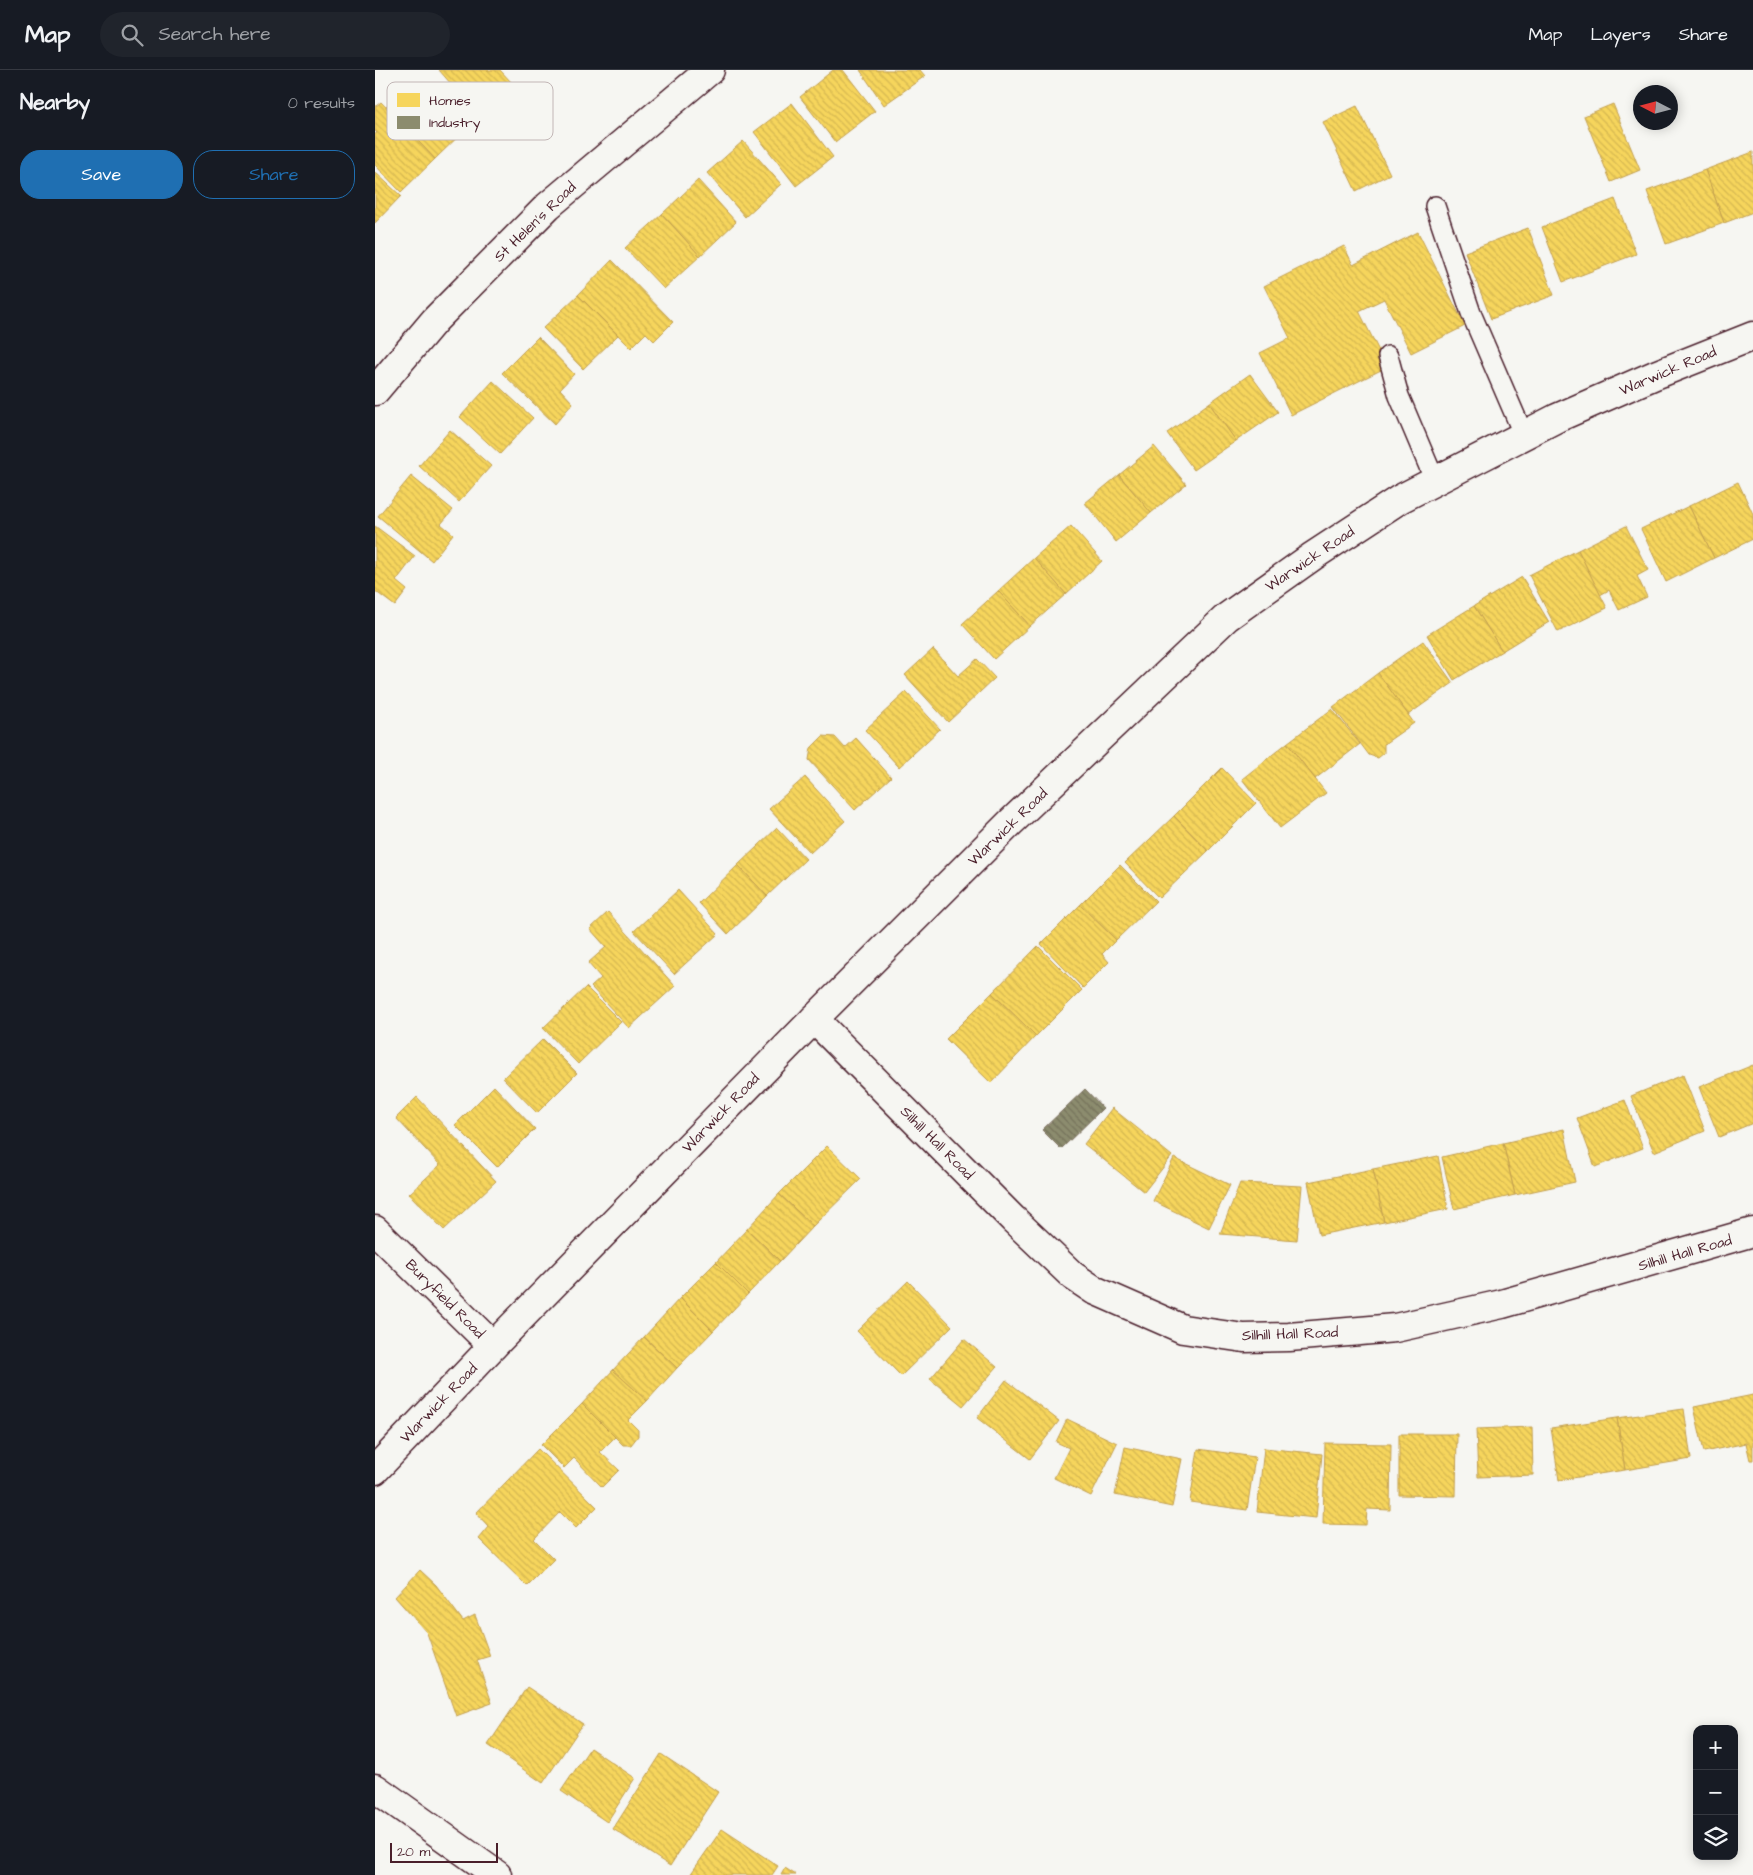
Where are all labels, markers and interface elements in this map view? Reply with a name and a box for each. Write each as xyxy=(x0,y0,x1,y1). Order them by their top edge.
search box xyxy=(100,12,450,57)
text: Map xyxy=(25,18,70,52)
icon: search xyxy=(118,21,146,49)
text: Search here xyxy=(158,21,271,48)
text: Map xyxy=(1528,22,1562,47)
text: Layers xyxy=(1590,22,1651,47)
text: Share xyxy=(1679,22,1728,47)
legend xyxy=(387,82,553,140)
north arrow xyxy=(1633,85,1678,130)
text: Nearby xyxy=(20,88,90,117)
text: Homes xyxy=(429,91,471,111)
text: 0 results xyxy=(288,92,355,114)
text: Industry xyxy=(429,113,481,133)
button: Save xyxy=(20,150,183,199)
button: Share xyxy=(193,150,355,199)
street label: St Helen's Road xyxy=(489,177,581,267)
street label: Warwick Road xyxy=(1616,341,1720,401)
street label: Warwick Road xyxy=(1261,521,1359,597)
street label: Warwick Road xyxy=(963,783,1053,871)
street label: Warwick Road xyxy=(677,1068,765,1158)
street label: Silhill Hall Road xyxy=(895,1101,979,1185)
street label: Silhill Hall Road xyxy=(1636,1230,1735,1276)
street label: Buryfield Road xyxy=(400,1255,490,1344)
street label: Silhill Hall Road xyxy=(1241,1322,1339,1346)
street label: Warwick Road xyxy=(395,1358,483,1448)
map controls xyxy=(1693,1725,1738,1860)
button: + xyxy=(1693,1725,1738,1770)
button: − xyxy=(1693,1770,1738,1815)
button: layers xyxy=(1693,1815,1738,1860)
scale bar xyxy=(390,1840,497,1863)
text: 20 m xyxy=(397,1842,430,1862)

